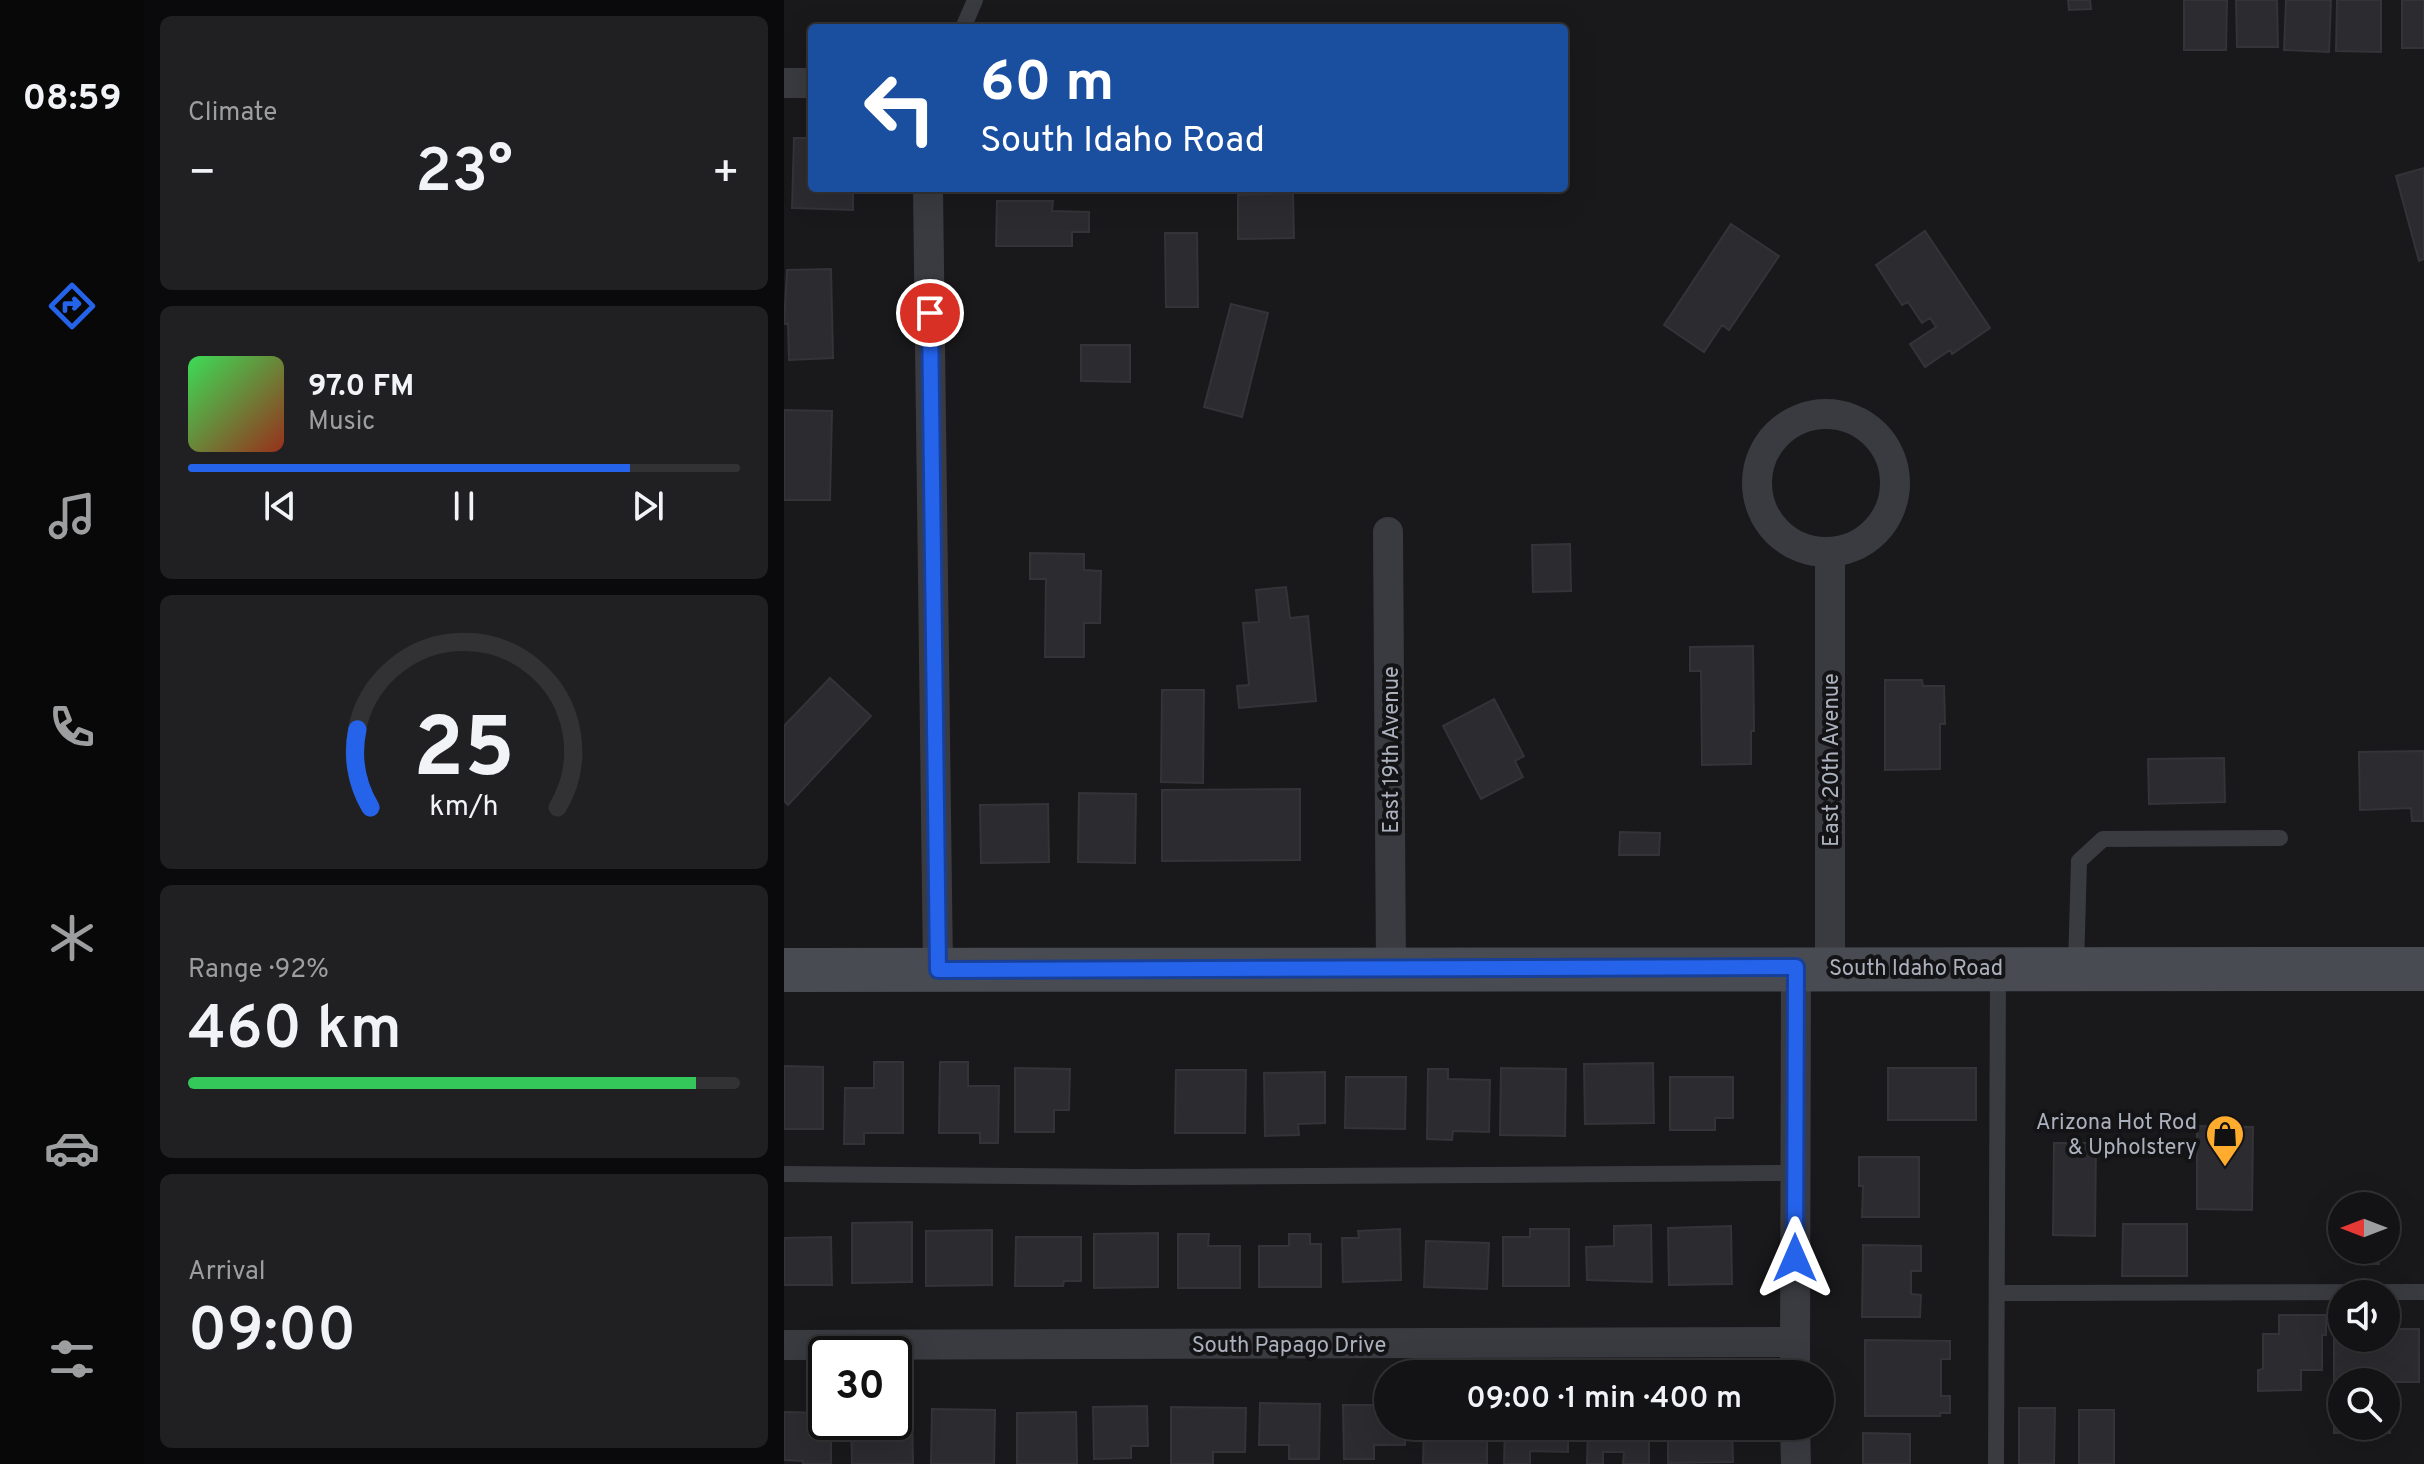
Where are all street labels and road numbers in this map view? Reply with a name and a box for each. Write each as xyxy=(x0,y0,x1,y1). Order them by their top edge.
street label: East 19th Avenue xyxy=(1379,666,1406,834)
street label: East 20th Avenue xyxy=(1819,673,1846,847)
street label: South Idaho Road xyxy=(1829,956,2003,983)
street label: South Papago Drive xyxy=(1192,1333,1386,1360)

